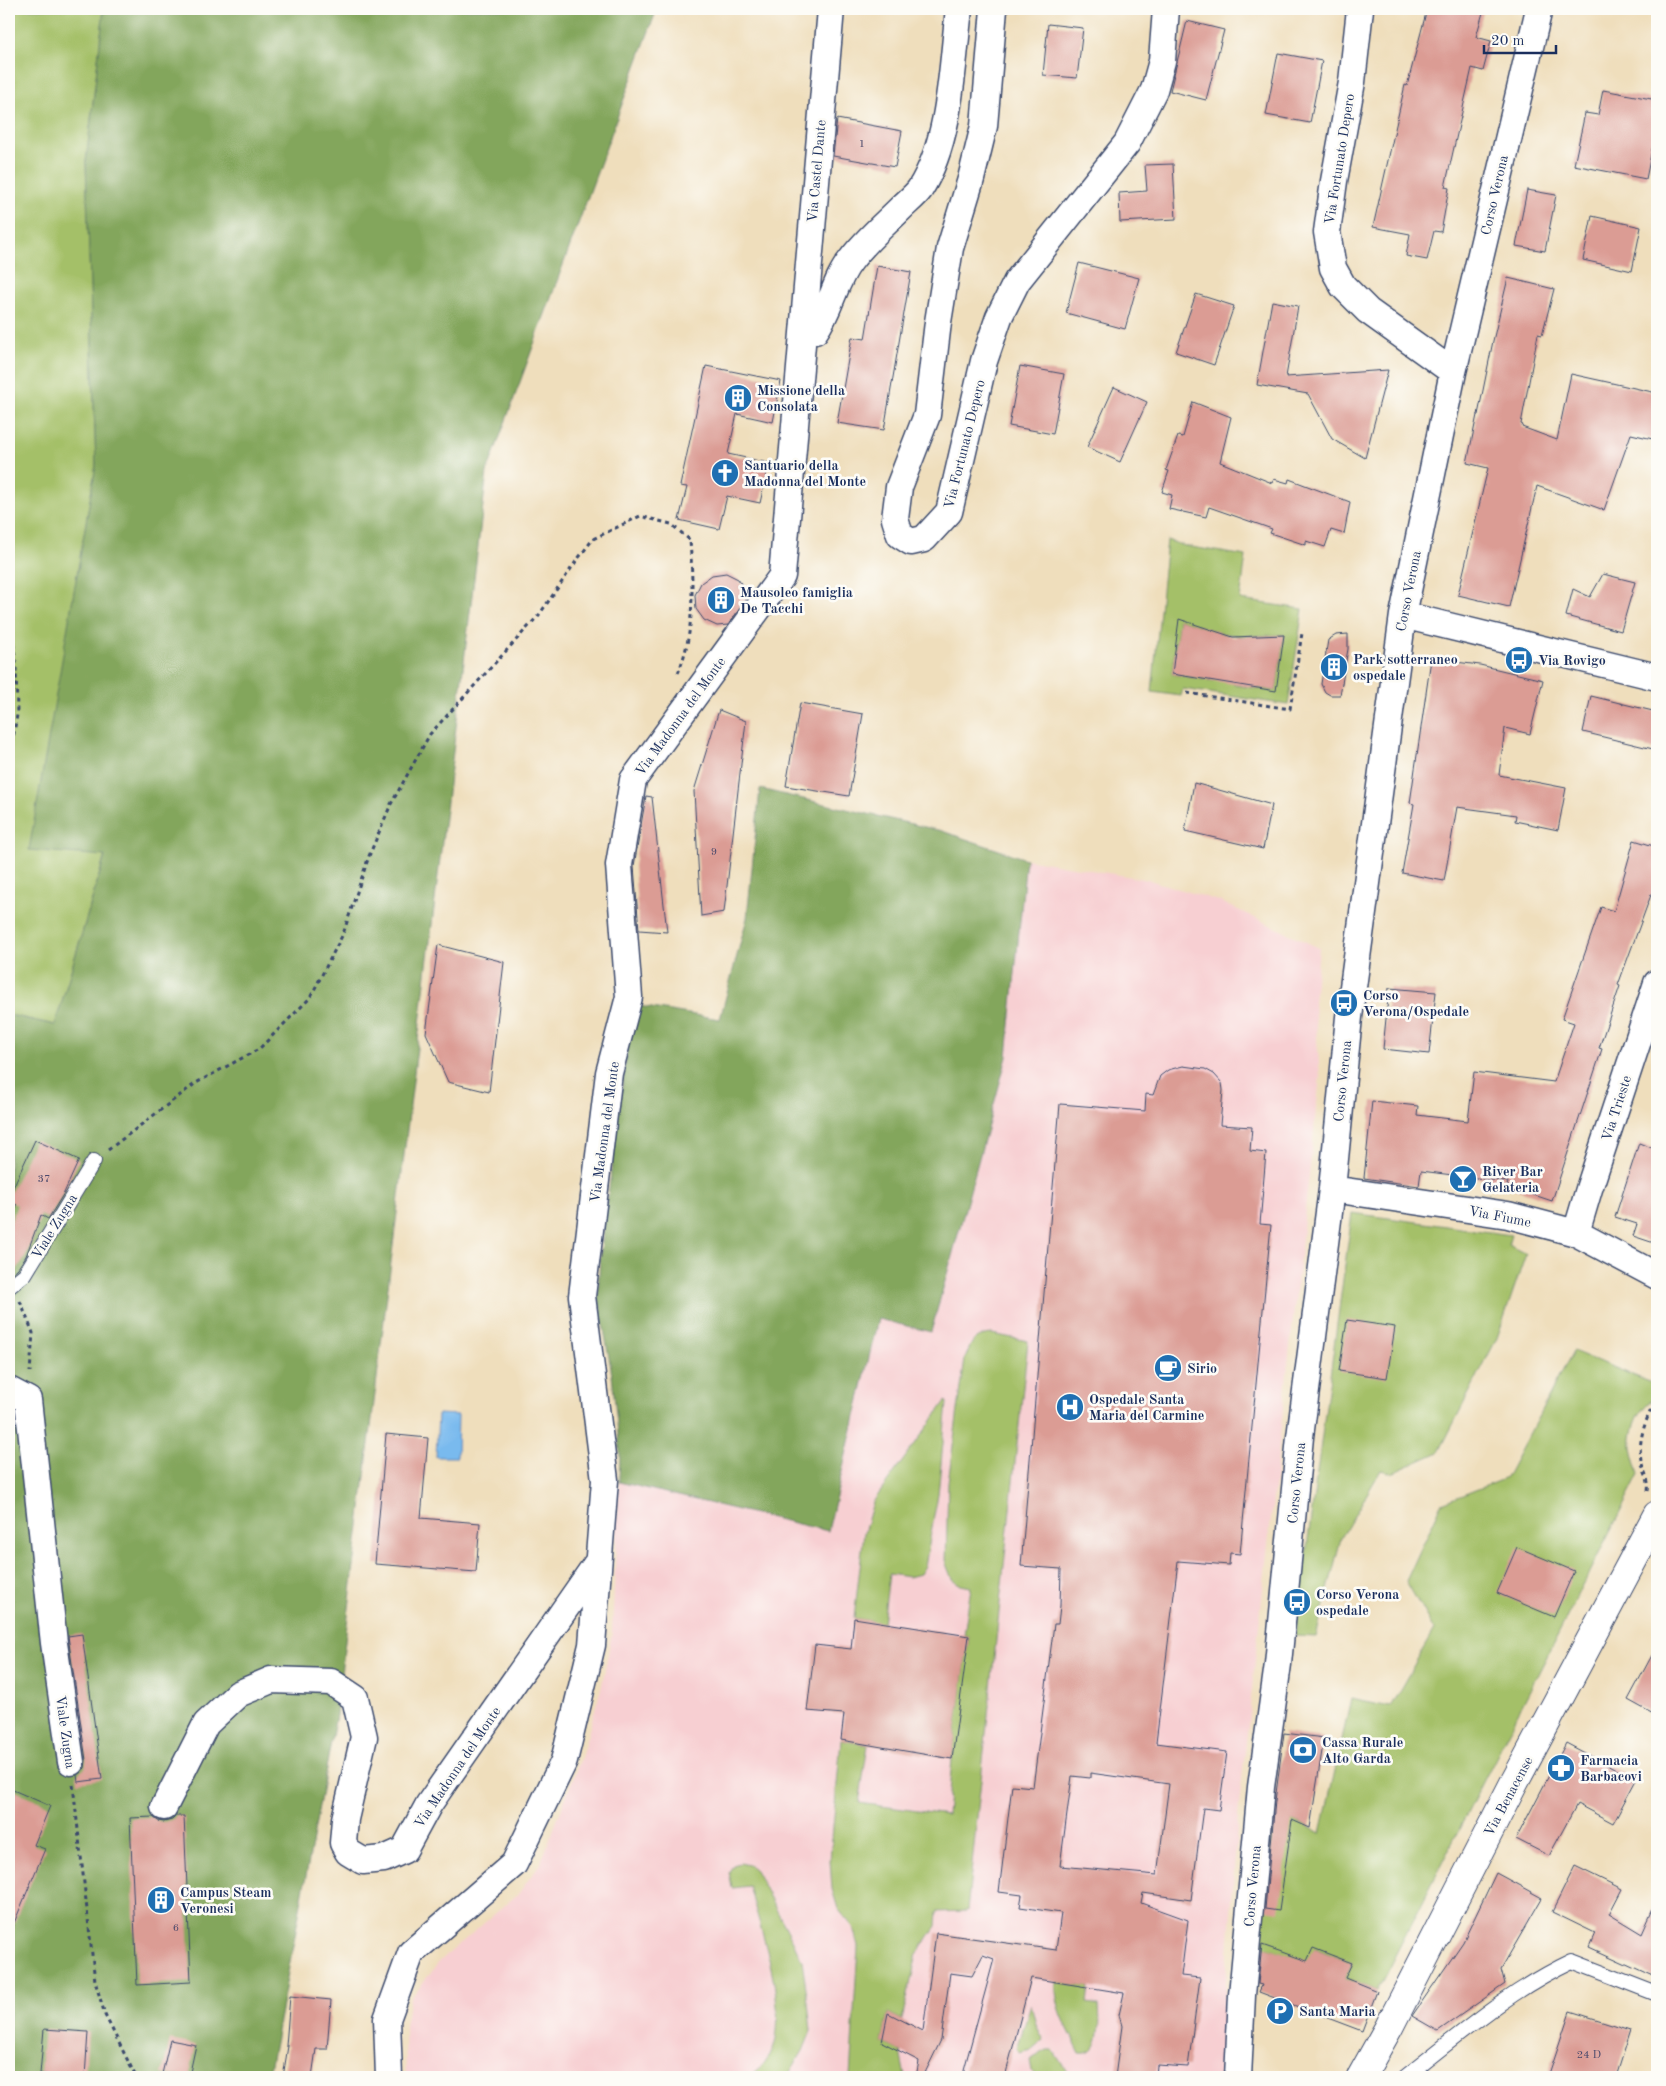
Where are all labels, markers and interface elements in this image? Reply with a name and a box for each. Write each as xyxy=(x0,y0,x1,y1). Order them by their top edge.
scale bar xyxy=(1484,22,1556,54)
text: 20 m xyxy=(1491,34,1525,49)
street label: Via Fortunato Depero xyxy=(1323,93,1357,226)
street label: Via Castel Dante xyxy=(806,119,828,223)
house number: 1 xyxy=(859,139,865,150)
street label: Corso Verona xyxy=(1479,154,1511,237)
street label: Via Fortunato Depero xyxy=(942,378,988,510)
building icon: Missione della Consolata xyxy=(723,383,753,413)
place label: Missione della Consolata xyxy=(757,384,845,414)
church icon: Santuario della Madonna del Monte xyxy=(710,458,740,488)
place label: Santuario della Madonna del Monte xyxy=(744,459,866,489)
street label: Corso Verona xyxy=(1394,549,1424,633)
building icon: Mausoleo famiglia De Tacchi xyxy=(706,585,736,615)
place label: Mausoleo famiglia De Tacchi xyxy=(740,586,853,616)
bus stop icon: Via Rovigo xyxy=(1504,645,1534,675)
building icon: Park sotterraneo ospedale xyxy=(1319,652,1349,682)
place label: Park sotterraneo ospedale xyxy=(1353,653,1458,683)
place label: Via Rovigo xyxy=(1538,654,1606,668)
street label: Via Madonna del Monte xyxy=(633,655,728,778)
house number: 9 xyxy=(711,847,717,858)
bus stop icon: Corso Verona/Ospedale xyxy=(1329,988,1359,1018)
place label: Corso Verona/Ospedale xyxy=(1363,989,1469,1020)
street label: Corso Verona xyxy=(1332,1039,1354,1123)
street label: Via Madonna del Monte xyxy=(588,1061,622,1204)
street label: Via Trieste xyxy=(1600,1074,1634,1143)
bar icon: River Bar Gelateria xyxy=(1448,1164,1478,1194)
place label: River Bar Gelateria xyxy=(1482,1165,1543,1195)
house number: 37 xyxy=(38,1174,50,1185)
street label: Viale Zugna xyxy=(29,1192,80,1261)
street label: Via Fiume xyxy=(1468,1204,1532,1230)
cafe icon: Sirio xyxy=(1153,1353,1183,1383)
place label: Sirio xyxy=(1187,1362,1217,1376)
hospital icon: Ospedale Santa Maria del Carmine xyxy=(1055,1392,1085,1422)
place label: Ospedale Santa Maria del Carmine xyxy=(1089,1393,1204,1423)
street label: Corso Verona xyxy=(1286,1441,1308,1525)
bus stop icon: Corso Verona ospedale xyxy=(1282,1587,1312,1617)
place label: Corso Verona ospedale xyxy=(1316,1588,1399,1618)
street label: Viale Zugna xyxy=(53,1695,77,1770)
street label: Via Madonna del Monte xyxy=(412,1704,504,1831)
bank icon: Cassa Rurale Alto Garda xyxy=(1288,1735,1318,1765)
place label: Cassa Rurale Alto Garda xyxy=(1322,1736,1403,1766)
pharmacy icon: Farmacia Barbacovi xyxy=(1546,1753,1576,1783)
street label: Via Benacense xyxy=(1482,1754,1536,1839)
place label: Farmacia Barbacovi xyxy=(1580,1754,1642,1784)
street label: Corso Verona xyxy=(1242,1845,1264,1928)
building icon: Campus Steam Veronesi xyxy=(146,1885,176,1915)
place label: Campus Steam Veronesi xyxy=(180,1886,272,1916)
house number: 6 xyxy=(173,1923,179,1934)
parking icon: Santa Maria xyxy=(1265,1996,1295,2026)
place label: Santa Maria xyxy=(1299,2005,1376,2019)
house number: 24 D xyxy=(1577,2050,1602,2061)

